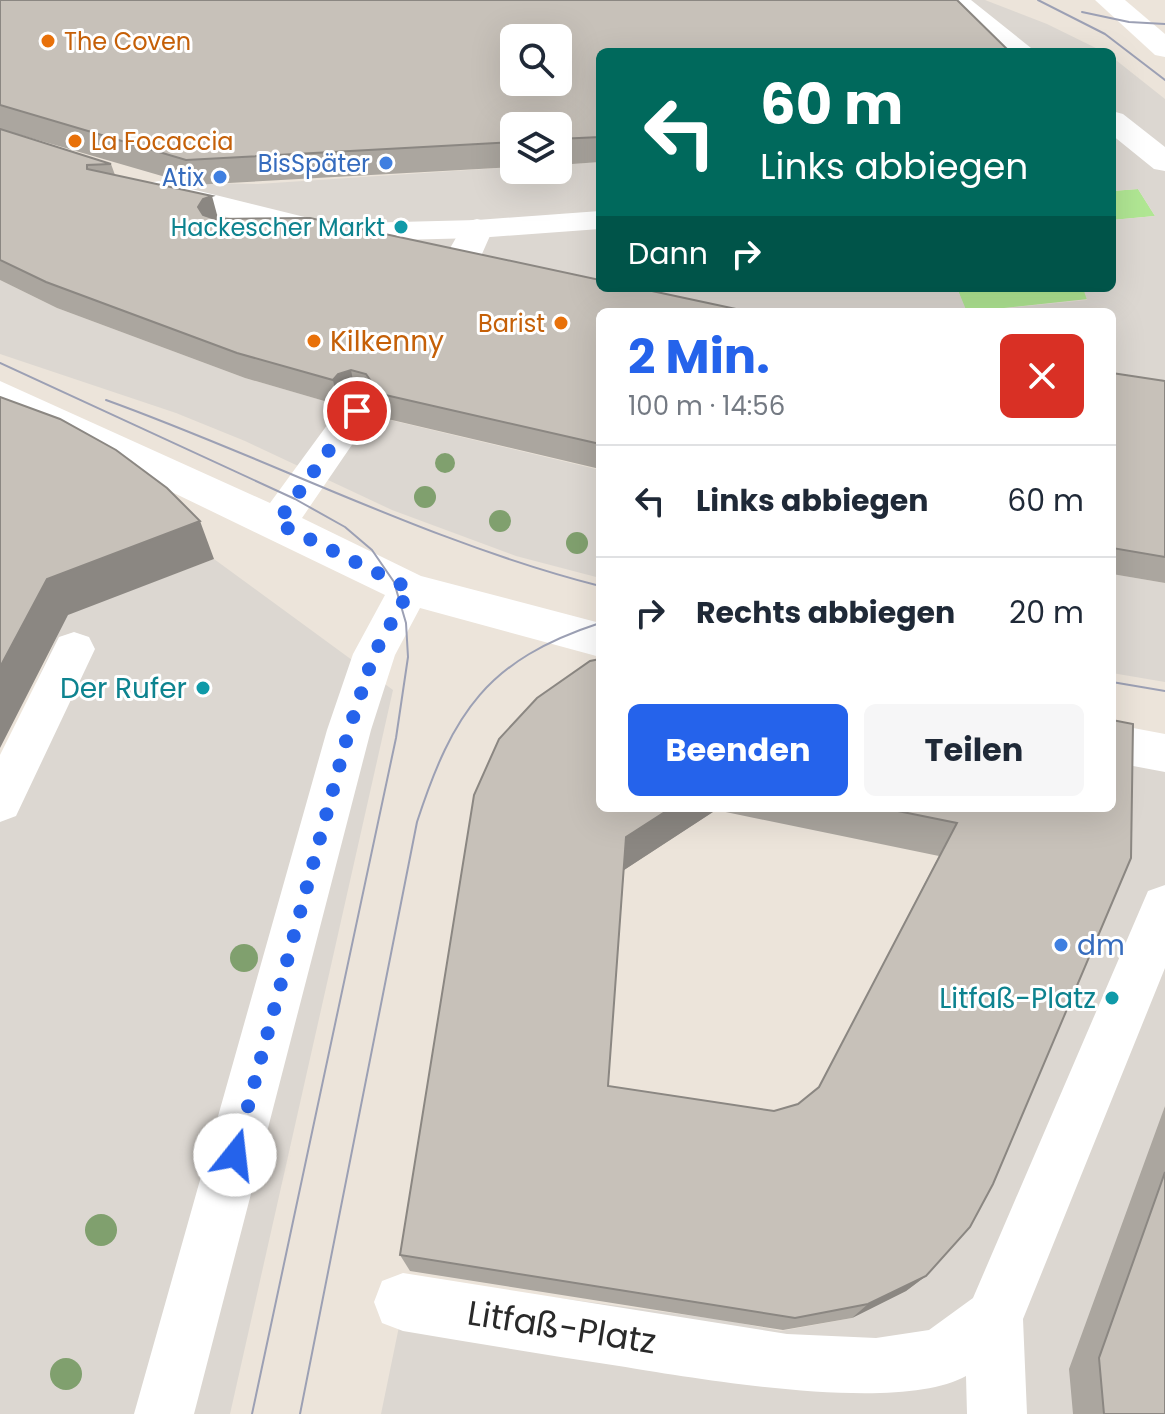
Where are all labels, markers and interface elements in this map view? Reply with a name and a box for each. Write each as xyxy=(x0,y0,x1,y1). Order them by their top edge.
map controls xyxy=(500,24,572,184)
button: search xyxy=(500,24,572,96)
place label: The Coven xyxy=(64,25,191,58)
marker: The Coven xyxy=(39,32,57,50)
text: 60 m xyxy=(760,65,903,144)
icon: left xyxy=(628,80,732,184)
button: layers xyxy=(500,112,572,184)
place label: La Focaccia xyxy=(91,125,234,158)
marker: La Focaccia xyxy=(66,132,84,150)
text: Links abbiegen xyxy=(760,141,1028,192)
place label: BisSpäter xyxy=(258,147,370,180)
marker: BisSpäter xyxy=(377,154,395,172)
place label: Atix xyxy=(162,161,205,194)
marker: Atix xyxy=(211,168,229,186)
place label: Hackescher Markt xyxy=(171,211,385,244)
marker: Hackescher Markt xyxy=(392,218,410,236)
text: Dann xyxy=(628,232,708,275)
icon: right xyxy=(724,232,768,276)
place label: Barist xyxy=(478,307,545,340)
marker: Barist xyxy=(552,314,570,332)
place label: Kilkenny xyxy=(330,322,444,361)
text: 2 Min. xyxy=(628,323,770,390)
marker: Kilkenny xyxy=(305,332,323,350)
button: close xyxy=(1000,334,1084,418)
pin xyxy=(323,377,391,445)
text: 100 m · 14:56 xyxy=(628,388,785,424)
icon: arrive xyxy=(335,389,379,433)
icon: left xyxy=(628,479,672,523)
text: Links abbiegen xyxy=(696,479,929,522)
text: 60 m xyxy=(1007,479,1084,522)
icon: right xyxy=(628,591,672,635)
text: Rechts abbiegen xyxy=(696,591,955,634)
text: 20 m xyxy=(1009,591,1084,634)
place label: Der Rufer xyxy=(60,669,187,708)
marker: Der Rufer xyxy=(194,679,212,697)
button: Beenden xyxy=(628,704,848,796)
button: Teilen xyxy=(864,704,1084,796)
place label: dm xyxy=(1077,926,1125,965)
marker: dm xyxy=(1052,936,1070,954)
place label: Litfaß-Platz xyxy=(939,979,1096,1018)
marker: Litfaß-Platz xyxy=(1103,989,1121,1007)
position arrow xyxy=(193,1113,277,1197)
street label: Litfaß-Platz xyxy=(464,1288,660,1366)

